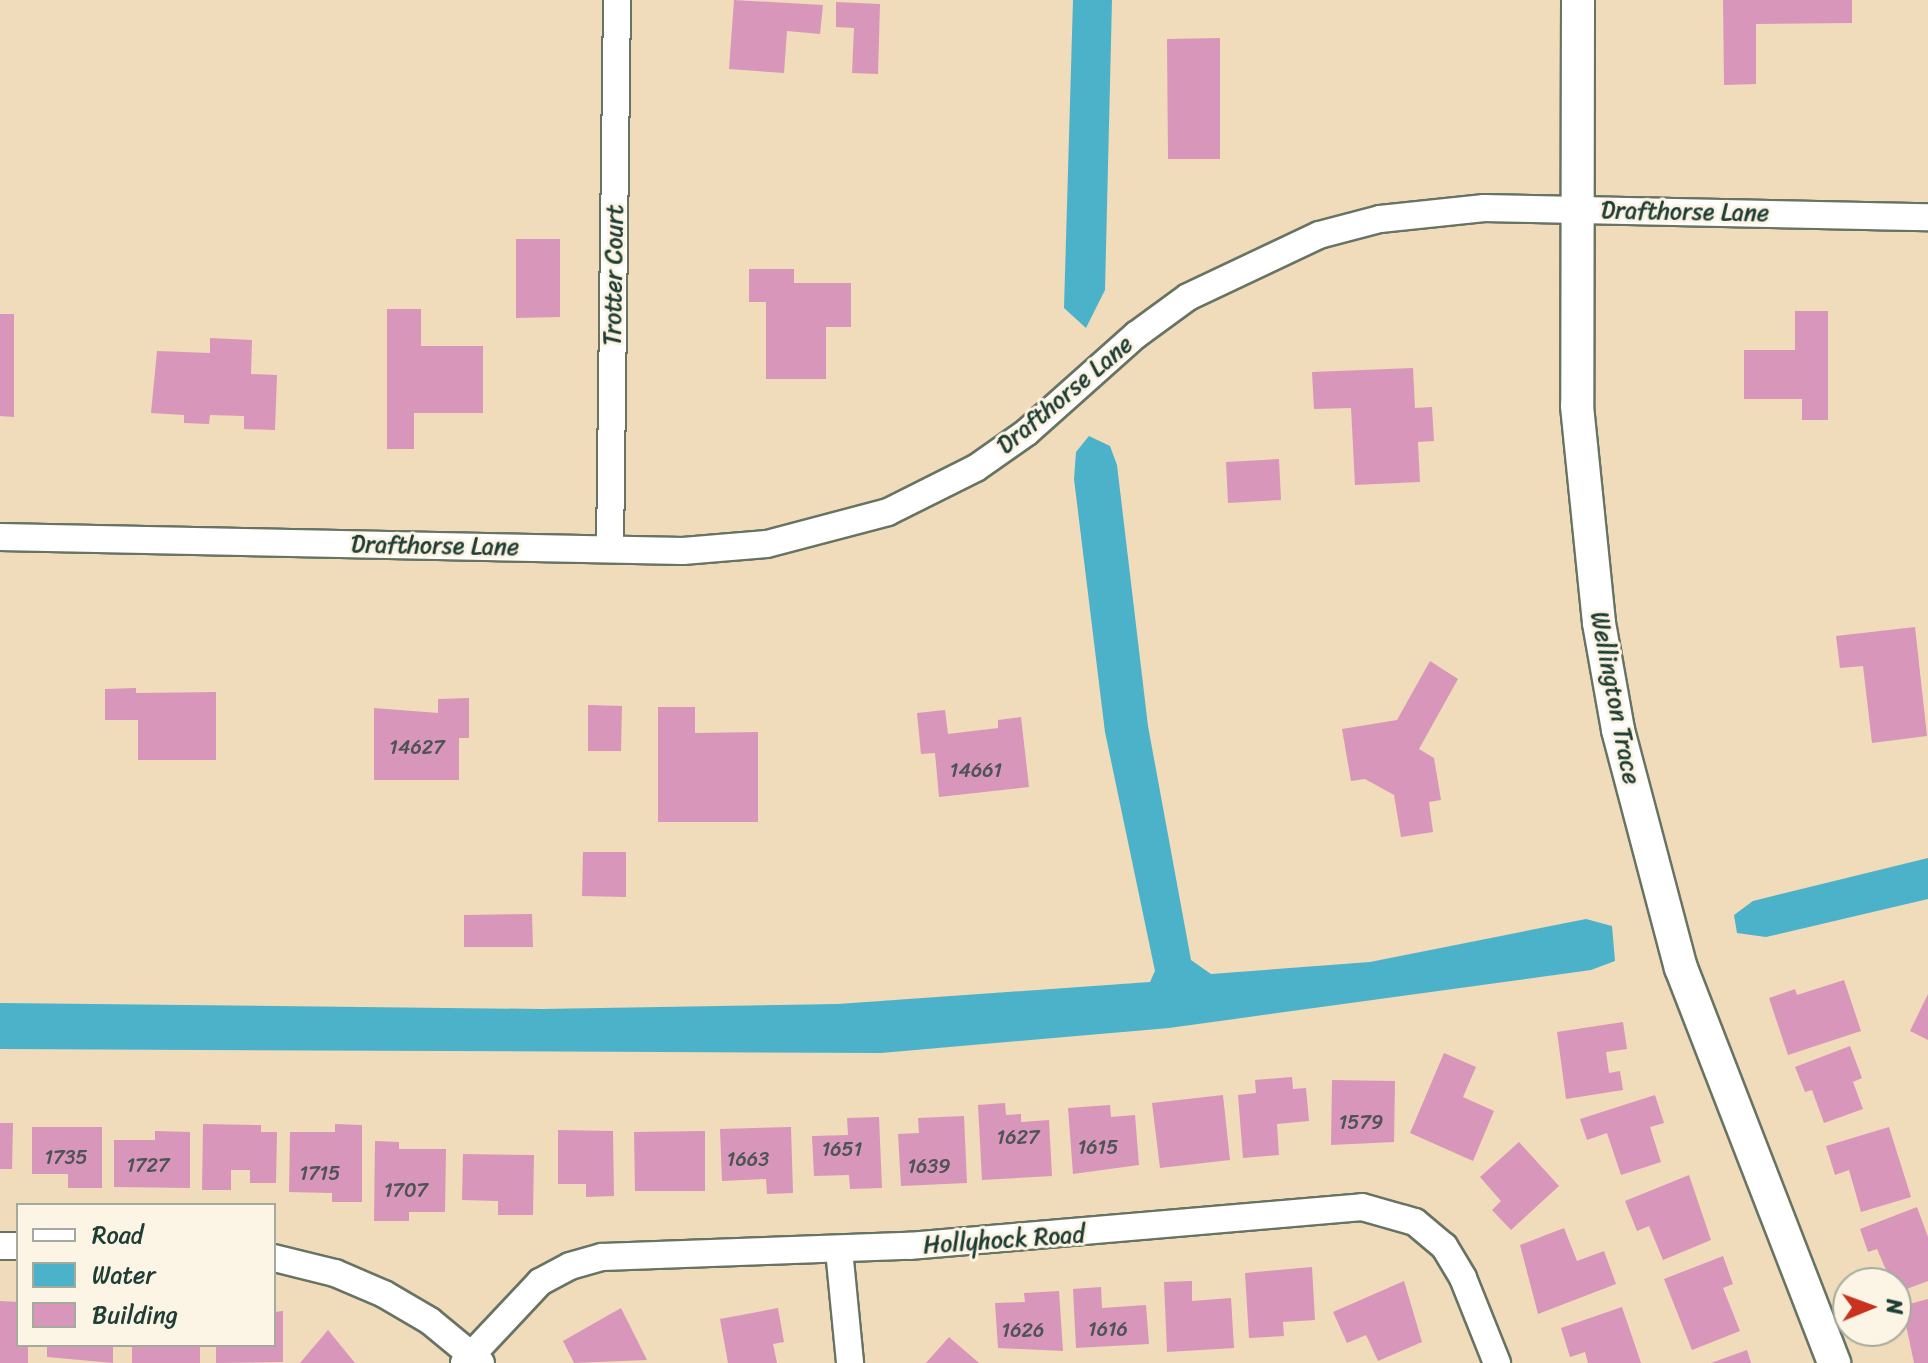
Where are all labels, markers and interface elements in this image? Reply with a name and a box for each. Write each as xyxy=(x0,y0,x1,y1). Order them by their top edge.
street label: Drafthorse Lane xyxy=(1601,196,1769,228)
street label: Trotter Court xyxy=(598,204,630,346)
street label: Drafthorse Lane xyxy=(991,330,1139,460)
street label: Drafthorse Lane xyxy=(351,530,519,562)
street label: Wellington Trace xyxy=(1584,609,1646,787)
house number: 14627 xyxy=(389,735,445,759)
house number: 14661 xyxy=(950,758,1002,782)
house number: 1579 xyxy=(1339,1110,1383,1134)
house number: 1627 xyxy=(997,1125,1039,1149)
house number: 1615 xyxy=(1078,1135,1118,1159)
house number: 1651 xyxy=(822,1137,862,1161)
house number: 1735 xyxy=(44,1145,88,1169)
house number: 1663 xyxy=(727,1147,769,1171)
house number: 1727 xyxy=(127,1153,169,1177)
house number: 1639 xyxy=(907,1154,951,1178)
house number: 1715 xyxy=(300,1161,340,1185)
house number: 1707 xyxy=(384,1178,428,1202)
legend xyxy=(16,1203,276,1347)
text: Road xyxy=(92,1214,143,1256)
street label: Hollyhock Road xyxy=(922,1220,1086,1260)
text: Water xyxy=(92,1254,155,1296)
north arrow xyxy=(1832,1267,1912,1347)
text: Building xyxy=(92,1294,178,1336)
text: N xyxy=(1875,1299,1914,1315)
house number: 1616 xyxy=(1088,1317,1128,1341)
house number: 1626 xyxy=(1002,1318,1044,1342)

